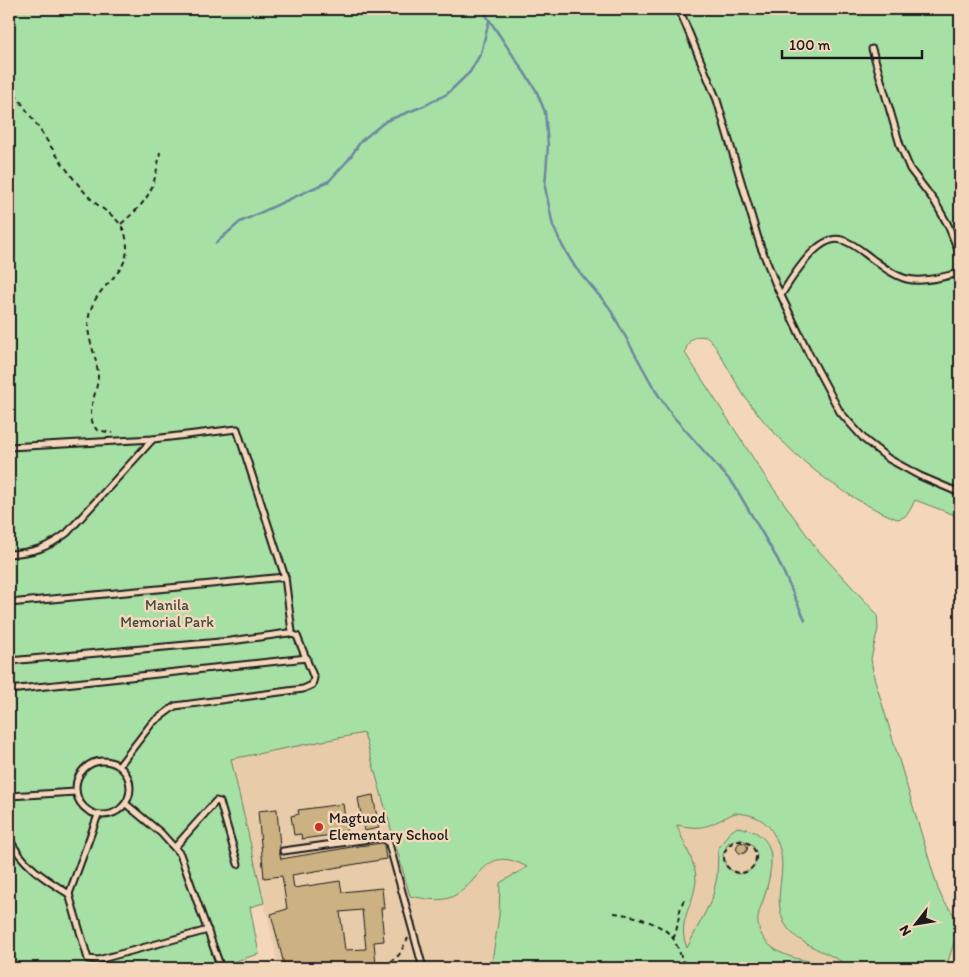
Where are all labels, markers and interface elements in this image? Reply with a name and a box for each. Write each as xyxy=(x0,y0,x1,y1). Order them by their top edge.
scale bar xyxy=(782,28,922,60)
text: 100 m xyxy=(789,36,831,54)
park label: Manila Memorial Park xyxy=(120,596,214,631)
place label: Magtuod Elementary School xyxy=(329,809,449,844)
marker: Magtuod Elementary School xyxy=(313,821,325,833)
north arrow xyxy=(892,900,942,950)
text: N xyxy=(896,922,915,939)

